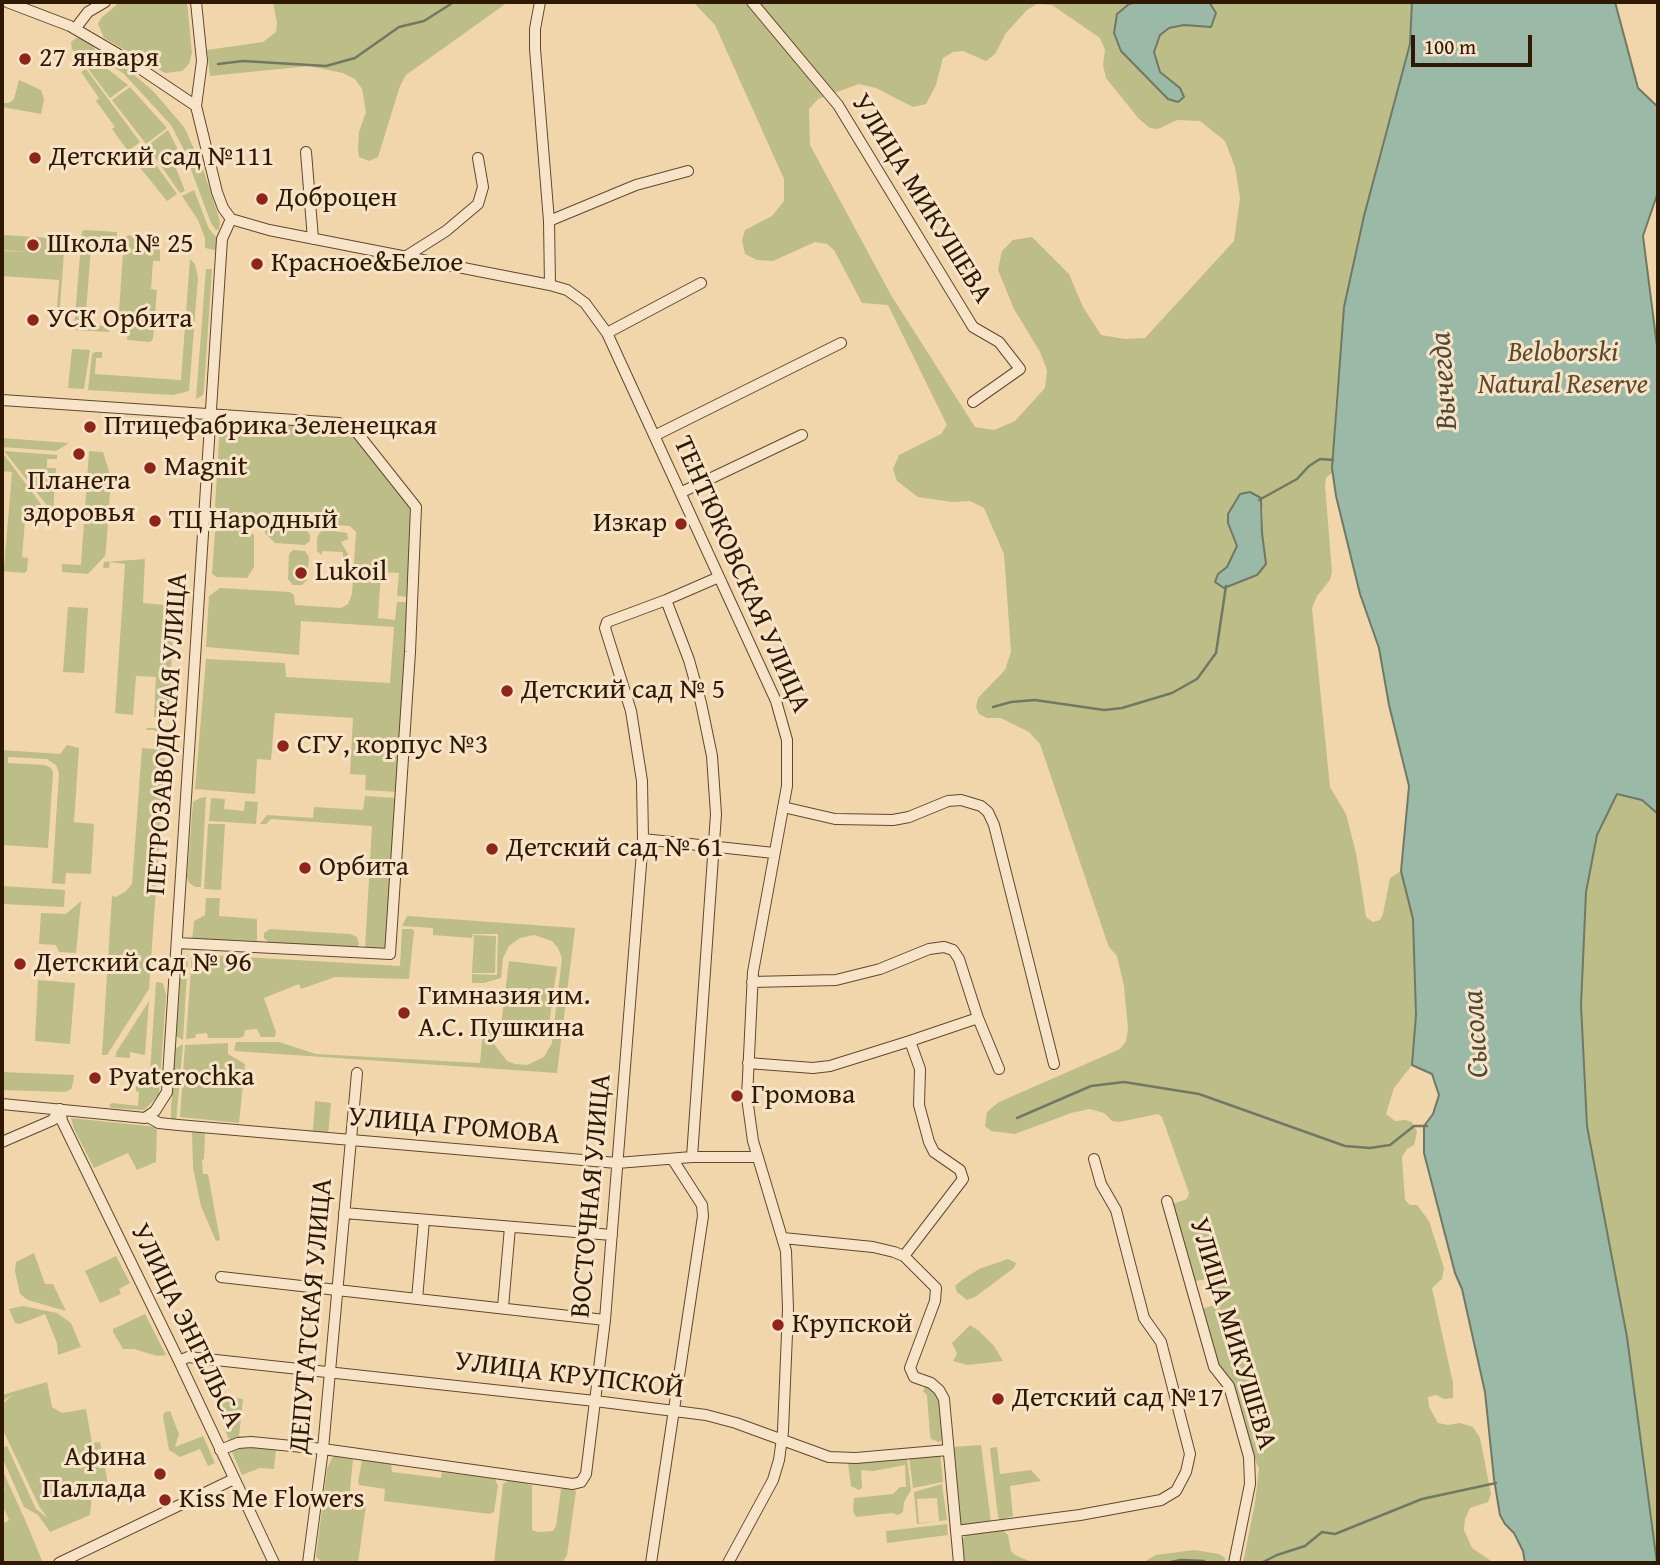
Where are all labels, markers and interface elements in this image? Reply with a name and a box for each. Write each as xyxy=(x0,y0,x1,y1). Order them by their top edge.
scale bar xyxy=(1415,21,1536,65)
text: 100 m xyxy=(1424,31,1476,62)
place label: 27 января xyxy=(39,42,159,76)
marker: 27 января xyxy=(17,51,33,67)
street label: УЛИЦА МИКУШЕВА xyxy=(843,88,999,310)
place label: Детский сад №111 xyxy=(49,141,274,175)
marker: Детский сад №111 xyxy=(27,150,43,166)
place label: Доброцен xyxy=(276,182,397,216)
marker: Доброцен xyxy=(254,191,270,207)
place label: Школа № 25 xyxy=(47,228,194,262)
marker: Школа № 25 xyxy=(25,237,41,253)
place label: Красное&Белое xyxy=(271,247,463,281)
marker: Красное&Белое xyxy=(249,256,265,272)
place label: УСК Орбита xyxy=(47,303,193,337)
marker: УСК Орбита xyxy=(25,312,41,328)
water label: Вычегда xyxy=(1424,331,1466,431)
park label: Beloborski Natural Reserve xyxy=(1478,337,1648,403)
place label: Птицефабрика Зеленецкая xyxy=(104,410,437,444)
marker: Птицефабрика Зеленецкая xyxy=(82,419,98,435)
street label: ТЕНТЮКОВСКАЯ УЛИЦА xyxy=(665,432,817,718)
marker: Планета здоровья xyxy=(71,446,87,462)
place label: Magnit xyxy=(164,451,248,485)
marker: Magnit xyxy=(142,460,158,476)
place label: Планета здоровья xyxy=(23,465,135,531)
place label: ТЦ Народный xyxy=(169,504,338,538)
place label: Изкар xyxy=(593,507,667,541)
marker: ТЦ Народный xyxy=(147,513,163,529)
marker: Изкар xyxy=(673,516,689,532)
place label: Lukoil xyxy=(315,556,387,590)
marker: Lukoil xyxy=(293,565,309,581)
street label: ПЕТРОЗАВОДСКАЯ УЛИЦА xyxy=(140,572,196,896)
place label: Детский сад № 5 xyxy=(521,674,725,708)
marker: Детский сад № 5 xyxy=(499,683,515,699)
place label: СГУ, корпус №3 xyxy=(297,729,488,763)
marker: СГУ, корпус №3 xyxy=(275,738,291,754)
place label: Детский сад № 61 xyxy=(506,832,724,866)
marker: Детский сад № 61 xyxy=(484,841,500,857)
place label: Орбита xyxy=(319,851,409,885)
marker: Орбита xyxy=(297,860,313,876)
place label: Детский сад № 96 xyxy=(34,947,252,981)
marker: Детский сад № 96 xyxy=(12,956,28,972)
place label: Гимназия им. А.С. Пушкина xyxy=(418,980,590,1046)
water label: Сысола xyxy=(1456,989,1498,1079)
marker: Гимназия им. А.С. Пушкина xyxy=(396,1005,412,1021)
place label: Pyaterochka xyxy=(109,1061,254,1095)
marker: Pyaterochka xyxy=(87,1070,103,1086)
street label: ВОСТОЧНАЯ УЛИЦА xyxy=(565,1073,619,1319)
place label: Громова xyxy=(751,1079,855,1113)
marker: Громова xyxy=(729,1088,745,1104)
street label: УЛИЦА ГРОМОВА xyxy=(347,1101,561,1153)
street label: ДЕПУТАТСКАЯ УЛИЦА xyxy=(283,1177,341,1455)
street label: УЛИЦА МИКУШЕВА xyxy=(1181,1214,1283,1454)
street label: УЛИЦА ЭНГЕЛЬСА xyxy=(122,1218,250,1434)
place label: Крупской xyxy=(792,1308,912,1342)
marker: Крупской xyxy=(770,1317,786,1333)
street label: УЛИЦА КРУПСКОЙ xyxy=(453,1345,685,1407)
place label: Детский сад №17 xyxy=(1012,1382,1224,1416)
marker: Детский сад №17 xyxy=(990,1391,1006,1407)
place label: Афина Паллада xyxy=(42,1441,146,1507)
marker: Афина Паллада xyxy=(152,1466,168,1482)
place label: Kiss Me Flowers xyxy=(179,1483,365,1517)
marker: Kiss Me Flowers xyxy=(157,1492,173,1508)

